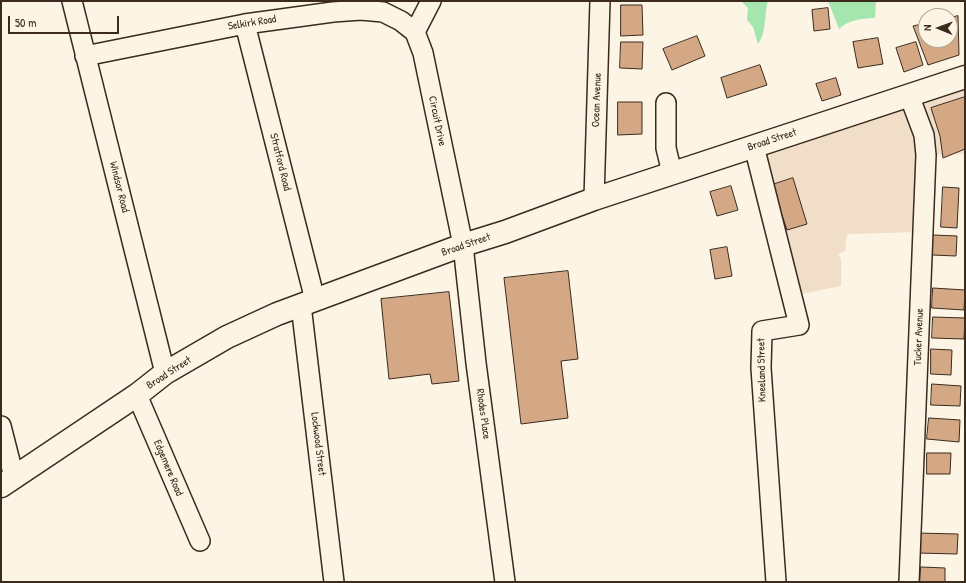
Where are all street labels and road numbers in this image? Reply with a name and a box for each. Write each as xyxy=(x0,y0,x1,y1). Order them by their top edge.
street label: Selkirk Road xyxy=(227,13,277,33)
street label: Ocean Avenue xyxy=(589,73,605,127)
street label: Circuit Drive xyxy=(425,95,449,147)
street label: Broad Street xyxy=(746,126,798,154)
street label: Stratford Road xyxy=(267,132,293,192)
street label: Windsor Road xyxy=(106,160,132,214)
street label: Broad Street xyxy=(440,230,492,260)
street label: Tucker Avenue xyxy=(911,308,927,366)
street label: Kneeland Street xyxy=(755,338,769,402)
street label: Broad Street xyxy=(144,354,194,392)
street label: Rhodes Place xyxy=(473,388,493,440)
street label: Lockwood Street xyxy=(308,412,328,476)
street label: Edgemere Road xyxy=(150,438,186,498)

